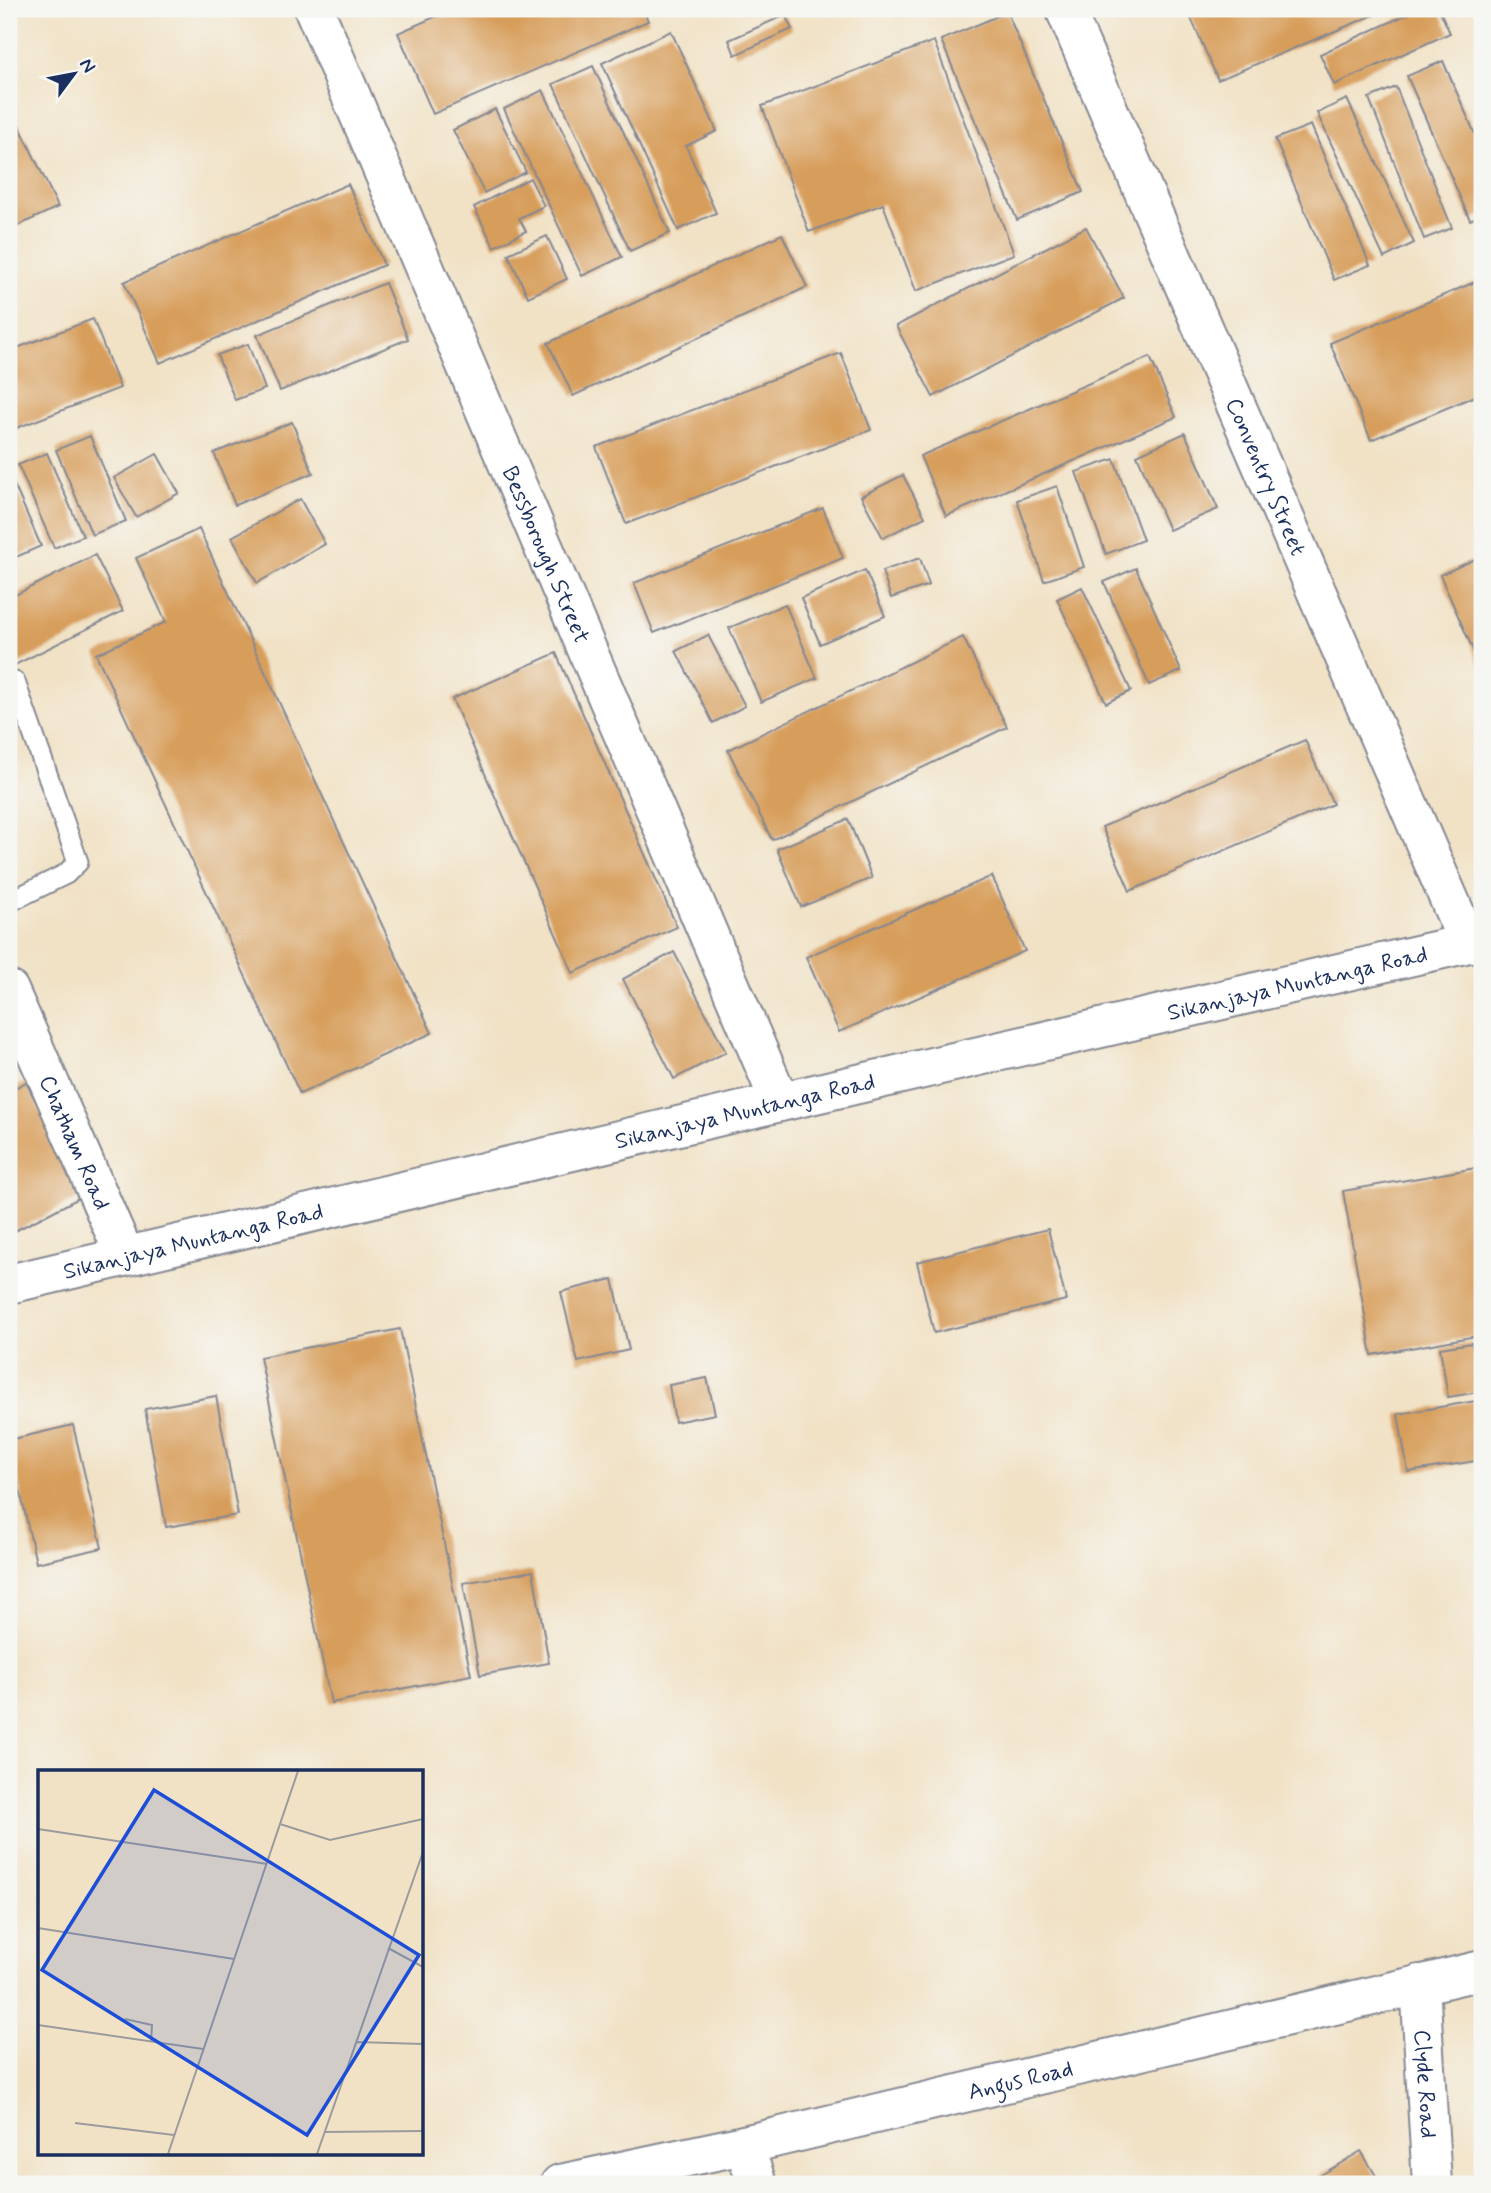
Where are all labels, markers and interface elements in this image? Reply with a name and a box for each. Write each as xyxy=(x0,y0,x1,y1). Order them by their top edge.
north arrow xyxy=(38,38,108,108)
text: N xyxy=(73,54,101,78)
street label: Conventry Street xyxy=(1218,394,1312,561)
street label: Bessborough Street xyxy=(494,462,596,649)
street label: Sikanjaya Muntanga Road xyxy=(1165,940,1431,1029)
street label: Sikanjaya Muntanga Road xyxy=(612,1068,878,1157)
street label: Chatham Road xyxy=(31,1071,116,1215)
street label: Sikanjaya Muntanga Road xyxy=(60,1197,326,1288)
inset map xyxy=(38,1770,424,2154)
street label: Clyde Road xyxy=(1406,2029,1442,2139)
street label: Angus Road xyxy=(965,2055,1076,2108)

